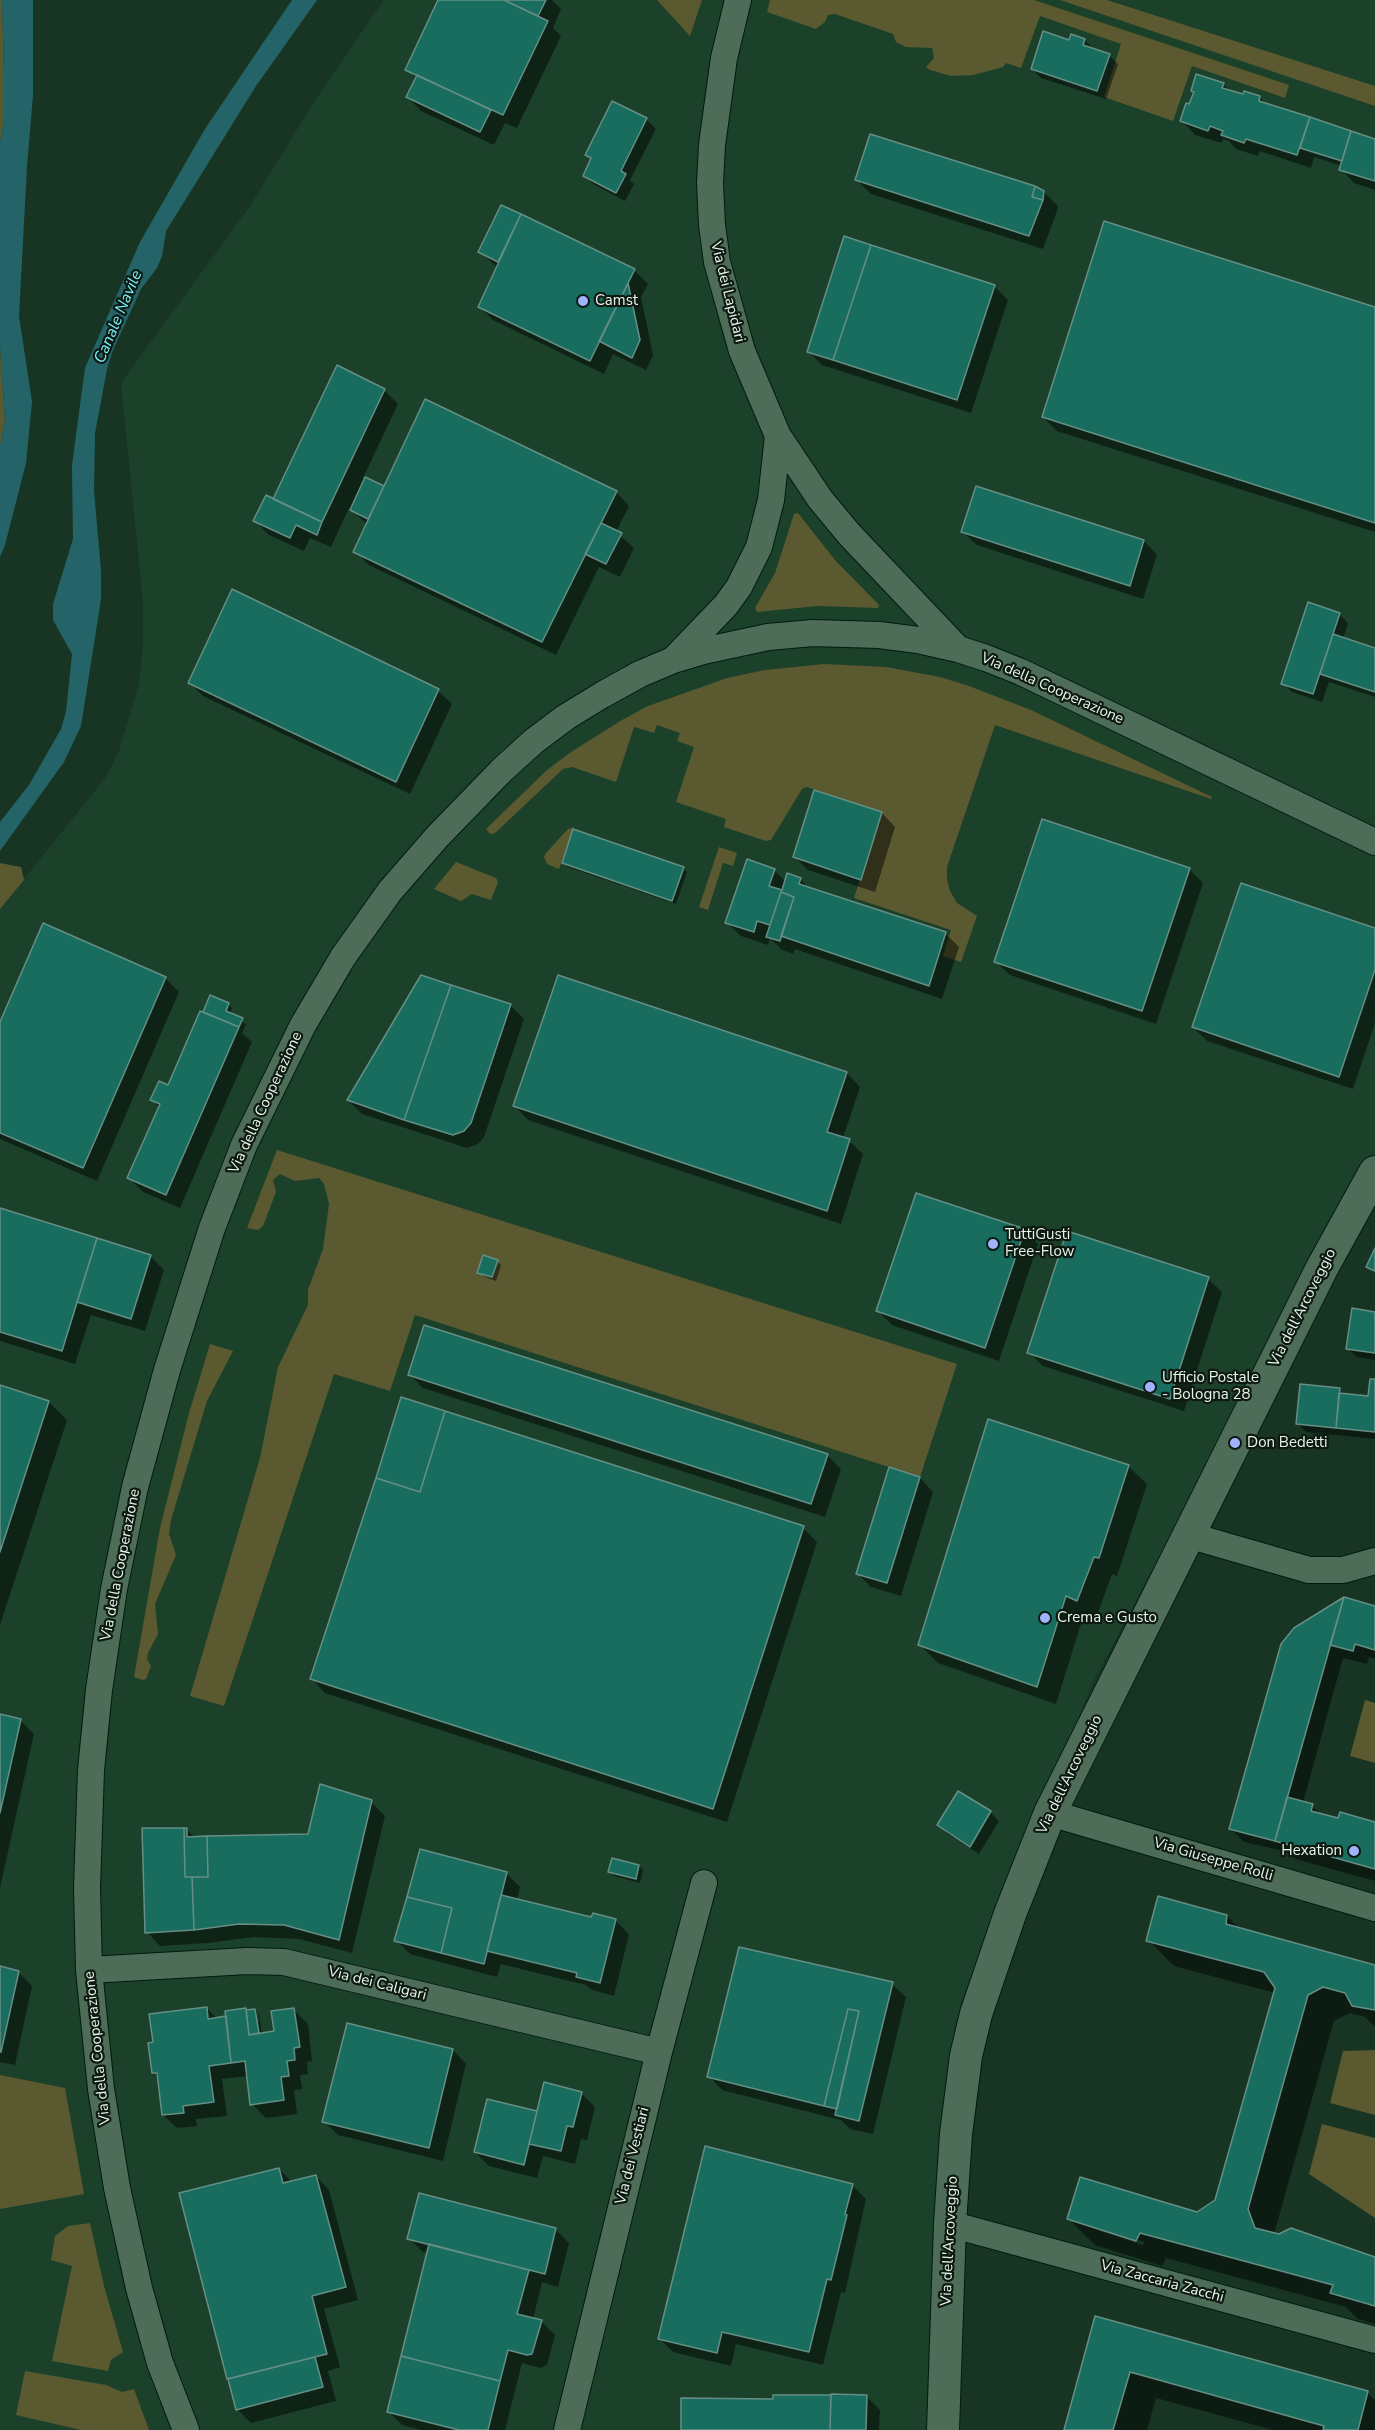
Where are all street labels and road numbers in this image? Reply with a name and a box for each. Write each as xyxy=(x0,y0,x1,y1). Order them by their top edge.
street label: Via dei Lapidari xyxy=(706,240,748,344)
street label: Via della Cooperazione xyxy=(978,649,1126,729)
street label: Via della Cooperazione xyxy=(225,1029,307,1177)
street label: Via dell'Arcoveggio xyxy=(1265,1246,1341,1370)
street label: Via della Cooperazione xyxy=(97,1487,145,1643)
street label: Via dell'Arcoveggio xyxy=(1033,1713,1107,1837)
street label: Via Giuseppe Rolli xyxy=(1151,1834,1275,1886)
street label: Via dei Caligari xyxy=(326,1963,428,2005)
street label: Via della Cooperazione xyxy=(81,1970,115,2126)
street label: Via dei Vestiari xyxy=(612,2105,654,2207)
street label: Via dell'Arcoveggio xyxy=(938,2176,962,2306)
street label: Via Zaccaria Zacchi xyxy=(1098,2257,1226,2307)

